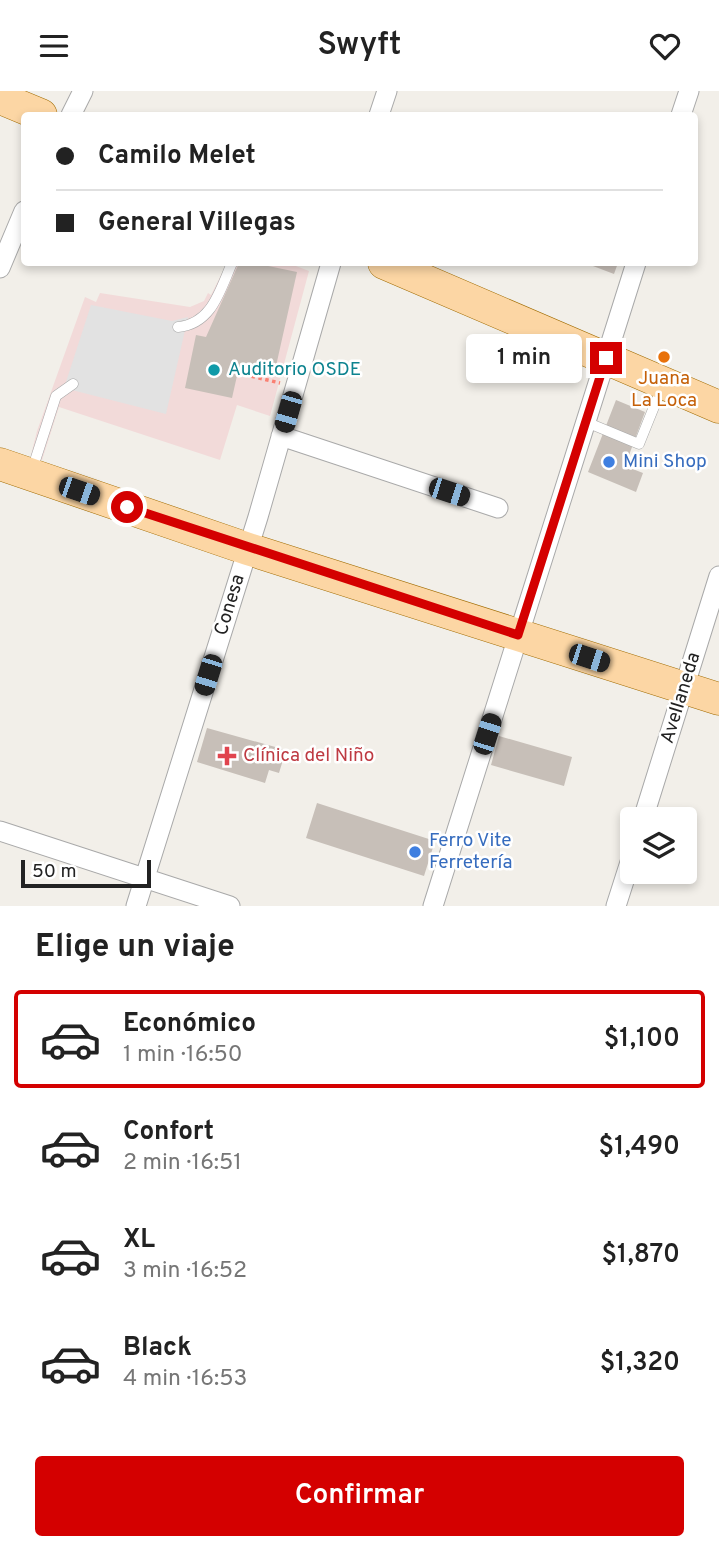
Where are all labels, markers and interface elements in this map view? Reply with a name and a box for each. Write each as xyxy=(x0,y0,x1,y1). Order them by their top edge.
text: Swyft xyxy=(318,26,401,66)
icon: menu xyxy=(35,27,73,65)
icon: heart xyxy=(646,27,684,65)
text: Camilo Melet xyxy=(98,140,256,173)
text: General Villegas xyxy=(98,207,296,240)
callout: 1 min xyxy=(466,334,582,383)
route end xyxy=(590,342,622,374)
text: 1 min xyxy=(497,344,551,373)
marker: Juana La Loca xyxy=(656,349,672,365)
place label: Auditorio OSDE xyxy=(228,358,361,382)
marker: Auditorio OSDE xyxy=(206,362,222,378)
place label: Juana La Loca xyxy=(631,367,697,413)
car xyxy=(273,389,304,435)
place label: Mini Shop xyxy=(623,450,707,474)
marker: Mini Shop xyxy=(601,454,617,470)
car xyxy=(56,474,103,508)
car xyxy=(426,476,473,508)
route start xyxy=(111,491,143,523)
street label: Conesa xyxy=(209,572,251,638)
car xyxy=(566,642,613,674)
street label: Avellaneda xyxy=(656,649,706,747)
car xyxy=(192,652,225,698)
car xyxy=(471,711,504,757)
place label: Clínica del Niño xyxy=(243,744,374,768)
marker: Clínica del Niño xyxy=(217,746,237,766)
map controls xyxy=(620,807,697,884)
button: layers xyxy=(620,807,697,884)
place label: Ferro Vite Ferretería xyxy=(429,829,512,875)
marker: Ferro Vite Ferretería xyxy=(407,844,423,860)
scale bar xyxy=(21,857,150,889)
text: 50 m xyxy=(32,860,77,884)
text: Elige un viaje xyxy=(35,928,235,968)
icon: car xyxy=(39,1008,102,1071)
text: Económico xyxy=(123,1008,256,1041)
text: $1,100 xyxy=(604,1023,680,1056)
text: 1 min · 16:50 xyxy=(123,1041,243,1070)
icon: car xyxy=(39,1116,102,1179)
text: Confort xyxy=(123,1116,214,1149)
text: $1,490 xyxy=(599,1131,680,1164)
text: 2 min · 16:51 xyxy=(123,1149,242,1178)
icon: car xyxy=(39,1224,102,1287)
text: XL xyxy=(123,1224,155,1257)
text: $1,870 xyxy=(601,1239,680,1272)
text: 3 min · 16:52 xyxy=(123,1257,247,1286)
icon: car xyxy=(39,1332,102,1395)
text: Black xyxy=(123,1332,192,1365)
text: $1,320 xyxy=(600,1347,680,1380)
text: 4 min · 16:53 xyxy=(123,1365,247,1394)
button: Confirmar xyxy=(35,1456,684,1536)

